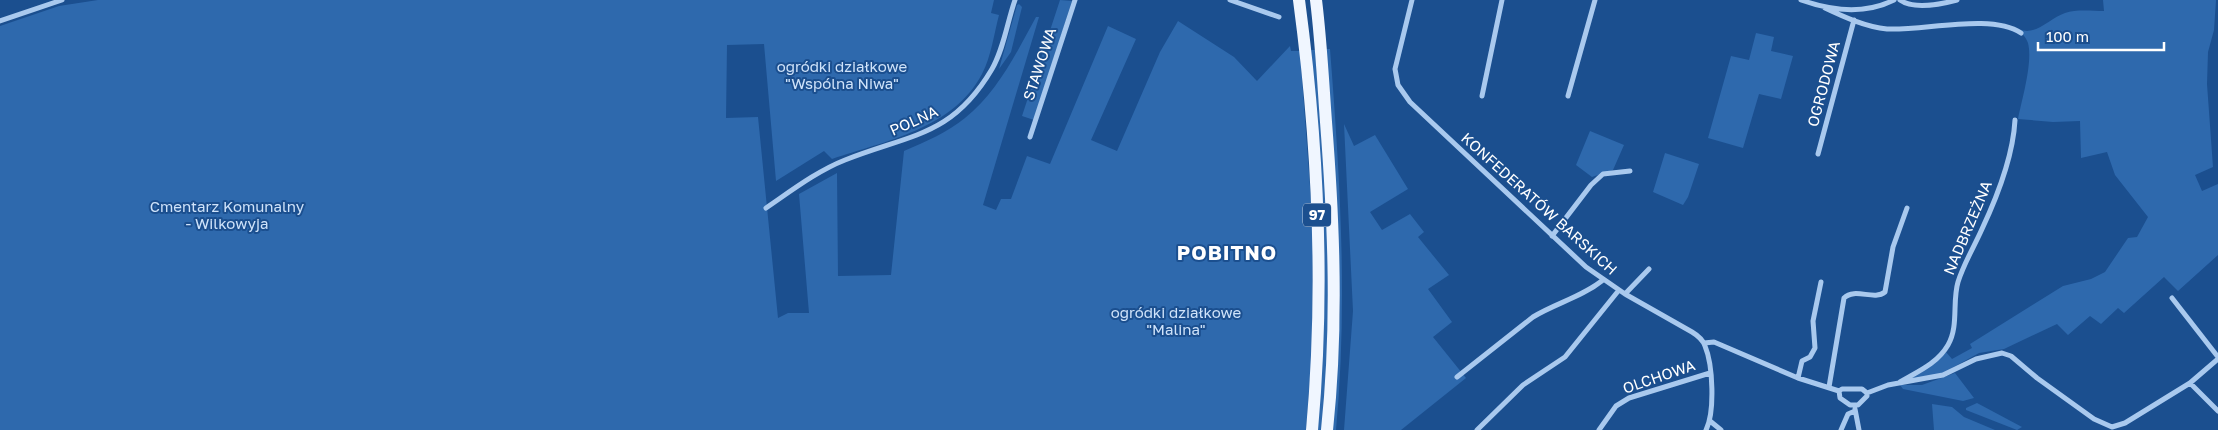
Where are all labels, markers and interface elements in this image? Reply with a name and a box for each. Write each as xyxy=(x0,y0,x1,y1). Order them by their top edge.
scale bar xyxy=(2038,20,2164,52)
street label: STAWOWA xyxy=(1019,25,1059,102)
text: 100 m xyxy=(2046,27,2089,45)
street label: OGRODOWA xyxy=(1803,39,1843,129)
park label: ogródki działkowe "Wspólna Niwa" xyxy=(777,57,908,92)
street label: POLNA xyxy=(887,102,941,139)
street label: KONFEDERATÓW BARSKICH xyxy=(1458,128,1621,278)
street label: NADBRZEŻNA xyxy=(1939,178,1995,278)
park label: Cmentarz Komunalny - Wilkowyja xyxy=(150,197,305,232)
road number: 97 xyxy=(1303,204,1331,226)
district label: POBITNO xyxy=(1177,240,1277,264)
park label: ogródki działkowe "Malina" xyxy=(1111,303,1242,338)
street label: OLCHOWA xyxy=(1620,355,1697,397)

